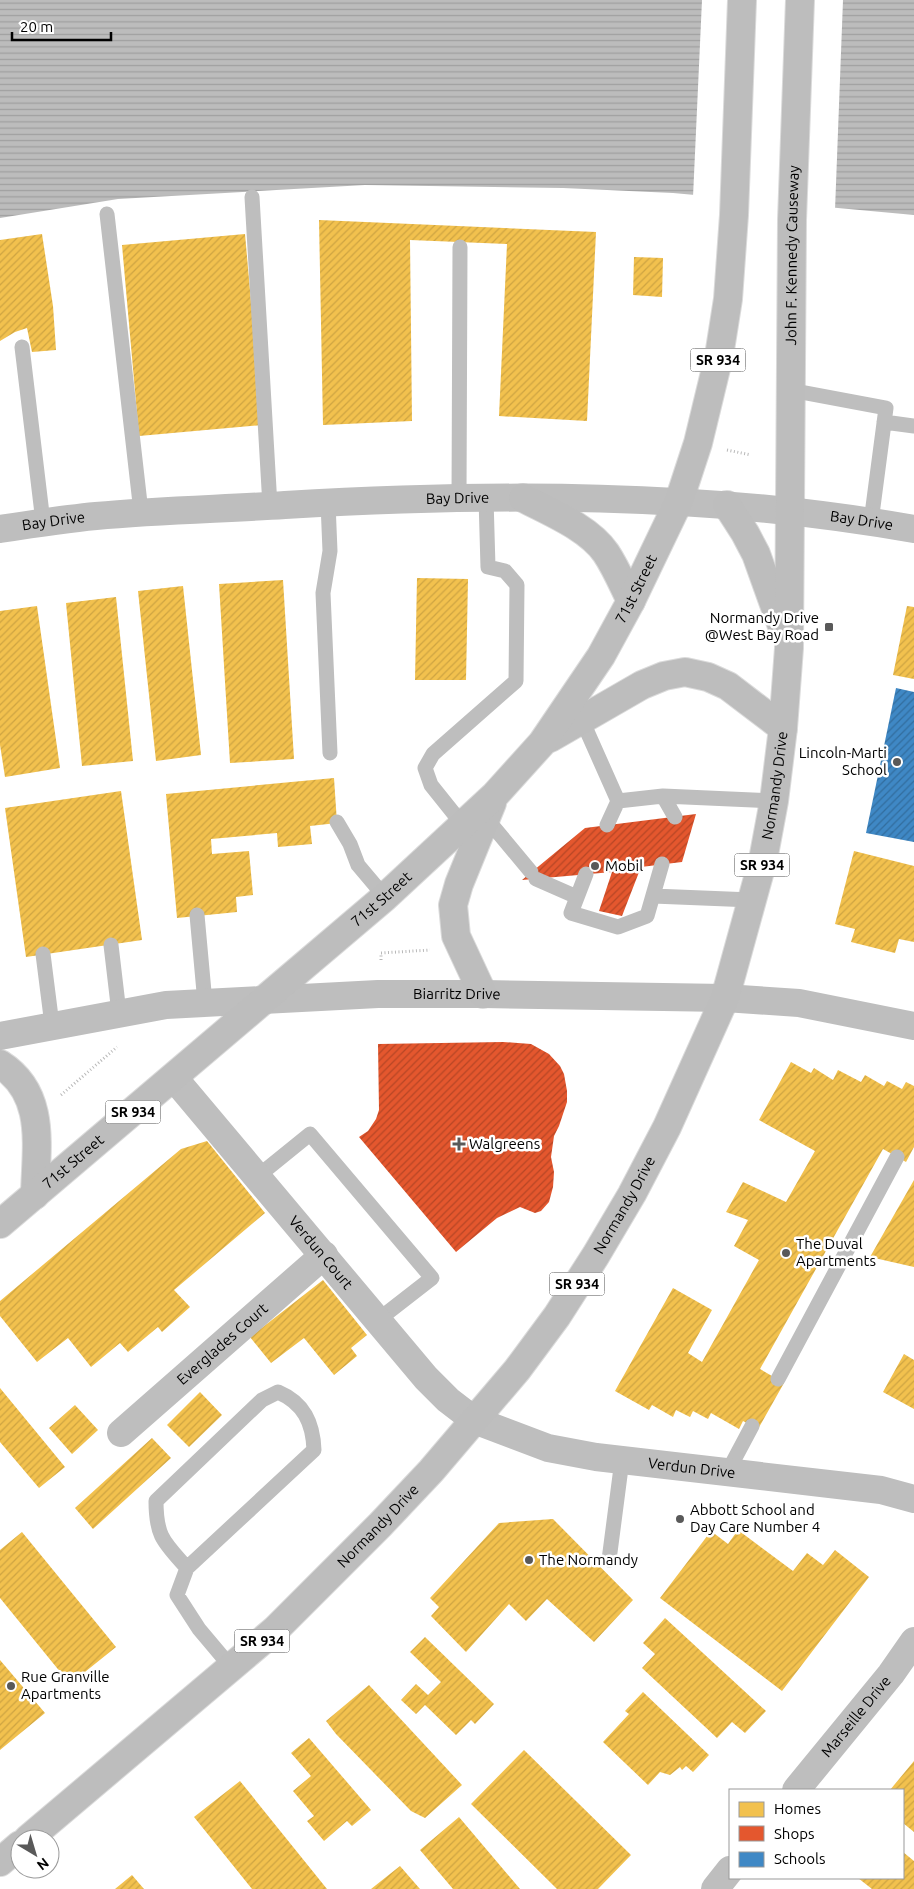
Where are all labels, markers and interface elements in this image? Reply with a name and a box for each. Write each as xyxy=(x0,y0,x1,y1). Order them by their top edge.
scale bar xyxy=(12,10,111,42)
text: 20 m xyxy=(20,18,53,35)
street label: John F. Kennedy Causeway xyxy=(782,165,802,345)
road number: SR 934 xyxy=(690,348,746,372)
street label: Bay Drive xyxy=(426,489,489,507)
street label: Bay Drive xyxy=(829,507,894,533)
street label: Bay Drive xyxy=(21,508,86,533)
street label: 71st Street xyxy=(611,552,660,626)
place label: Normandy Drive @West Bay Road xyxy=(705,609,819,643)
marker: Normandy Drive @West Bay Road xyxy=(823,621,835,633)
street label: Normandy Drive xyxy=(758,730,791,841)
place label: Lincoln-Marti School xyxy=(799,744,887,778)
marker: Lincoln-Marti School xyxy=(891,756,903,768)
road number: SR 934 xyxy=(734,854,790,876)
place label: Mobil xyxy=(605,857,643,874)
marker: Mobil xyxy=(589,860,601,872)
street label: 71st Street xyxy=(348,868,415,930)
street label: Biarritz Drive xyxy=(413,985,501,1002)
road number: SR 934 xyxy=(106,1100,160,1124)
street label: 71st Street xyxy=(39,1131,107,1192)
place label: Walgreens xyxy=(469,1135,540,1152)
marker: Walgreens xyxy=(453,1138,465,1150)
street label: Normandy Drive xyxy=(590,1153,658,1257)
street label: Verdun Court xyxy=(285,1212,357,1292)
place label: The Duval Apartments xyxy=(796,1235,876,1269)
marker: The Duval Apartments xyxy=(780,1247,792,1259)
road number: SR 934 xyxy=(550,1272,604,1296)
street label: Everglades Court xyxy=(173,1299,271,1388)
street label: Verdun Drive xyxy=(647,1454,736,1481)
street label: Normandy Drive xyxy=(334,1481,422,1571)
place label: Abbott School and Day Care Number 4 xyxy=(690,1501,820,1535)
marker: Abbott School and Day Care Number 4 xyxy=(674,1513,686,1525)
place label: The Normandy xyxy=(539,1551,638,1568)
marker: The Normandy xyxy=(523,1554,535,1566)
road number: SR 934 xyxy=(234,1630,290,1652)
place label: Rue Granville Apartments xyxy=(21,1668,110,1702)
street label: Marseille Drive xyxy=(818,1672,894,1760)
marker: Rue Granville Apartments xyxy=(5,1680,17,1692)
legend xyxy=(729,1789,904,1879)
text: Homes xyxy=(774,1800,821,1817)
text: Shops xyxy=(774,1825,815,1842)
north arrow xyxy=(10,1829,60,1879)
text: Schools xyxy=(774,1850,825,1867)
text: N xyxy=(34,1855,52,1874)

